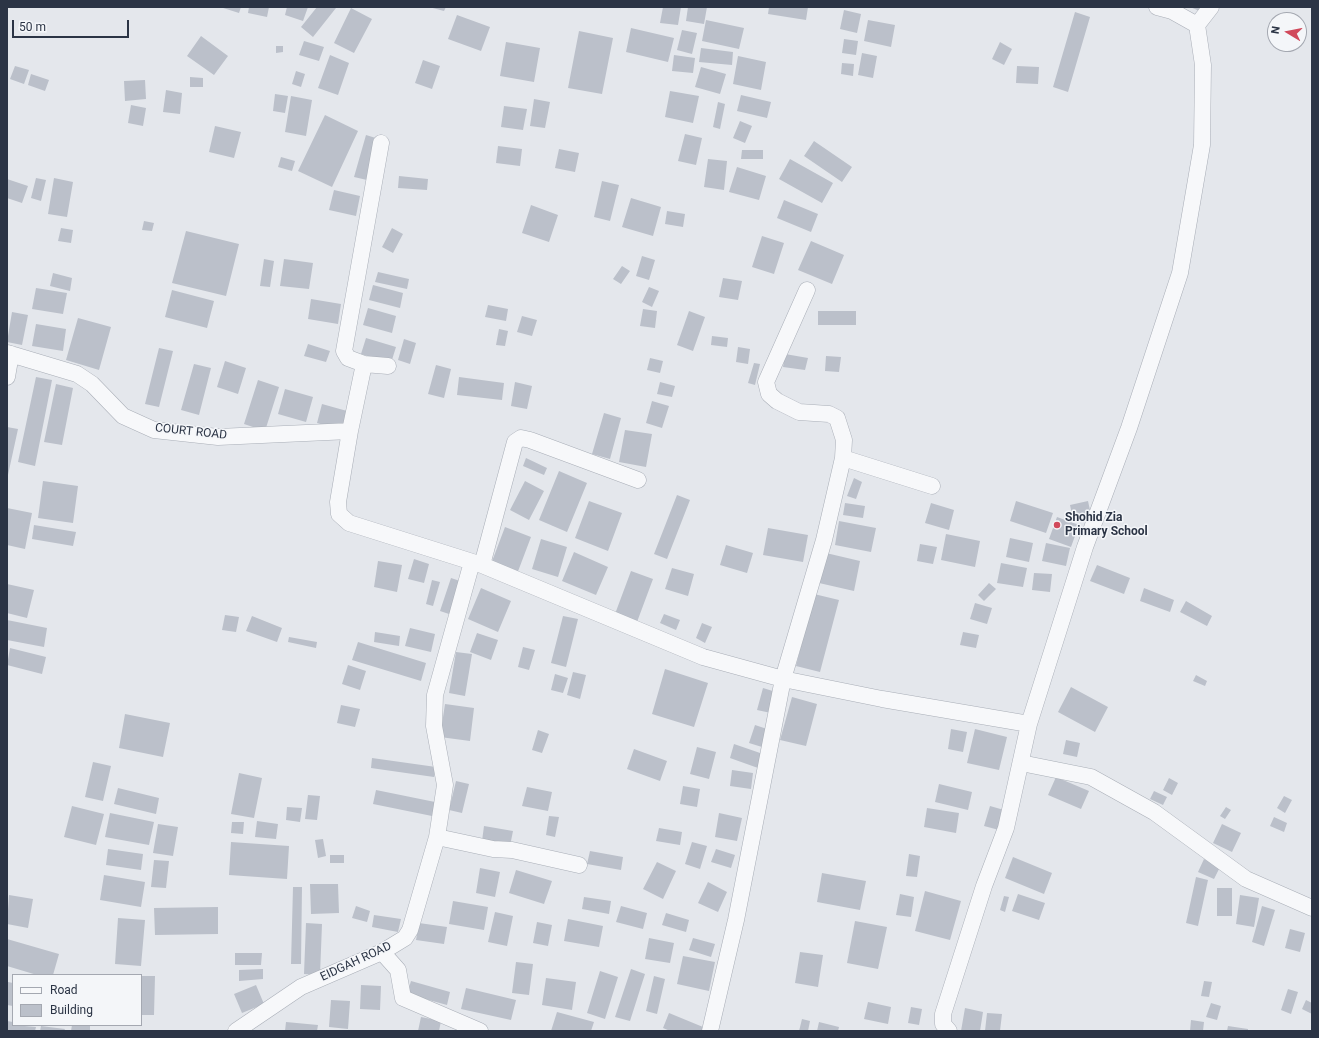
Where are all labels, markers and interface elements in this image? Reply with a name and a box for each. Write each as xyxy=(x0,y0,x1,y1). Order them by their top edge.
scale bar xyxy=(14,12,131,38)
north arrow xyxy=(1267,12,1307,52)
text: 50 m xyxy=(19,20,46,34)
text: N xyxy=(1269,25,1283,35)
street label: COURT ROAD xyxy=(154,421,228,443)
place label: Shohid Zia Primary School xyxy=(1065,511,1148,539)
marker: Shohid Zia Primary School xyxy=(1052,520,1062,530)
street label: EIDGAH ROAD xyxy=(318,939,394,985)
legend xyxy=(12,974,142,1026)
text: Road xyxy=(50,983,78,997)
text: Building xyxy=(50,1003,93,1017)

